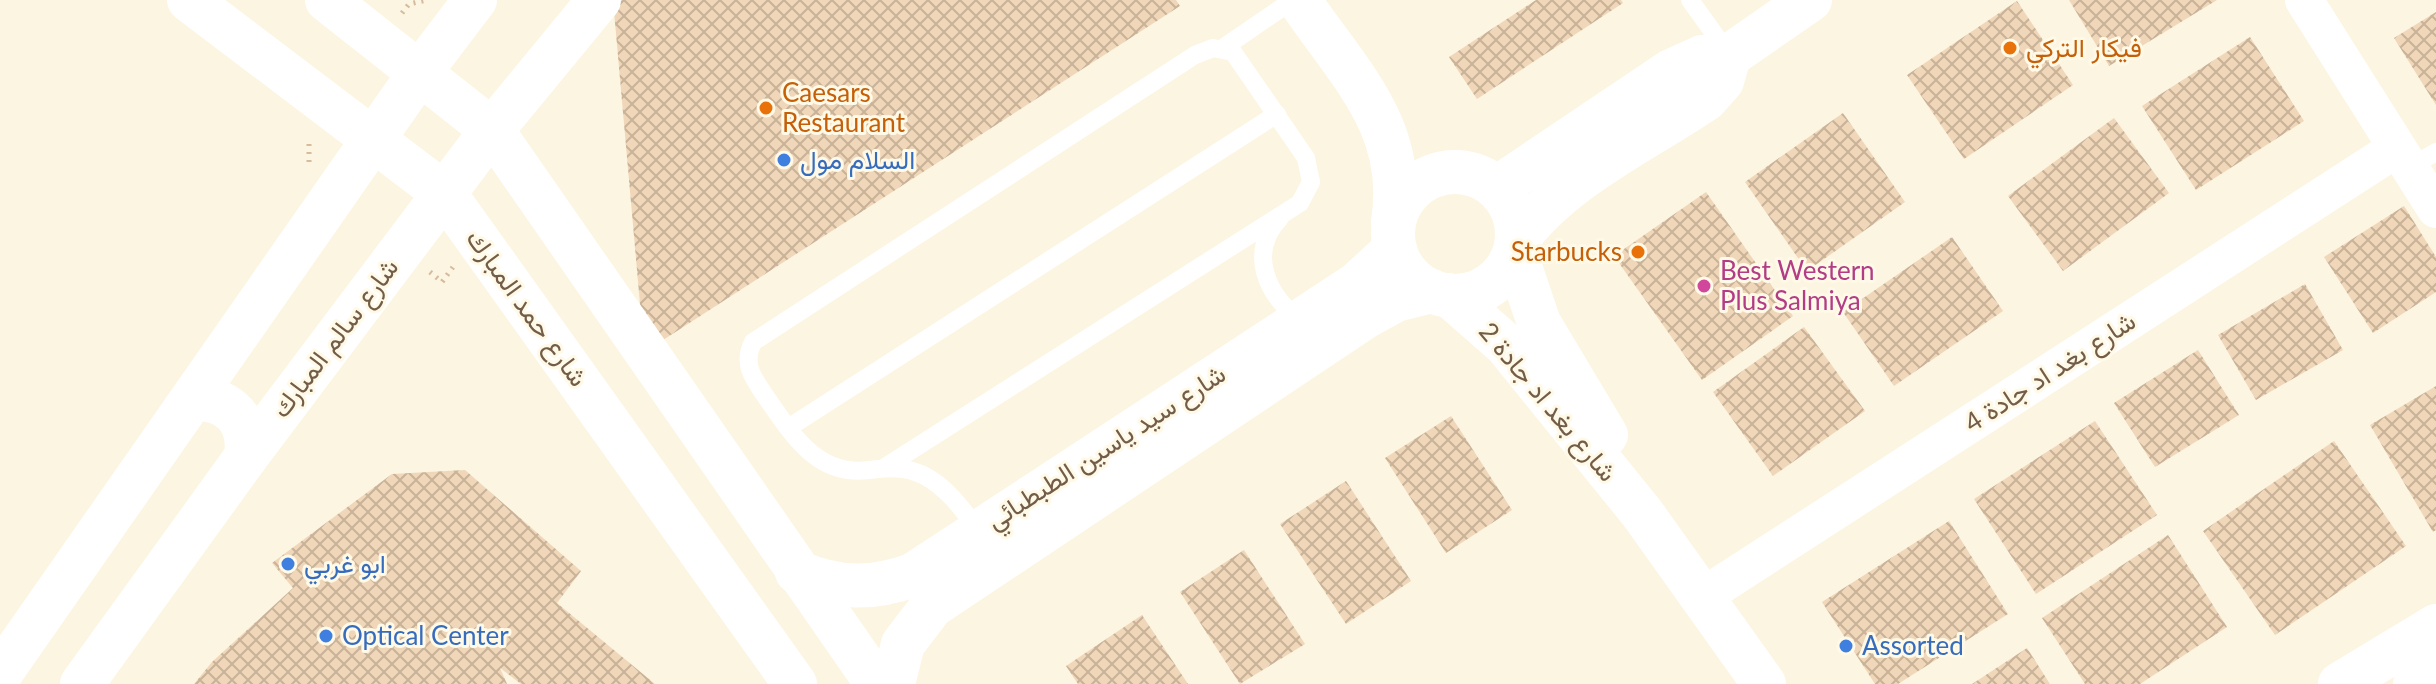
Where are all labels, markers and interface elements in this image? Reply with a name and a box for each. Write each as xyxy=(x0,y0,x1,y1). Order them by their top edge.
place label: فيكار التركي xyxy=(2026,31,2142,69)
marker: فيكار التركي xyxy=(2001,39,2019,57)
place label: Caesars Restaurant xyxy=(782,76,906,138)
marker: Caesars Restaurant xyxy=(757,99,775,117)
place label: السلام مول xyxy=(800,143,915,177)
marker: السلام مول xyxy=(775,151,793,169)
street label: شارع حمد المبارك xyxy=(458,223,595,394)
place label: Starbucks xyxy=(1511,235,1622,267)
marker: Starbucks xyxy=(1629,243,1647,261)
street label: شارع سالم المبارك xyxy=(264,251,407,425)
place label: Best Western Plus Salmiya xyxy=(1720,254,1875,316)
marker: Best Western Plus Salmiya xyxy=(1695,277,1713,295)
street label: شارع بغد اد جادة 4 xyxy=(1958,304,2143,441)
street label: شارع بغد اد جادة 2 xyxy=(1471,315,1625,489)
street label: شارع سيد ياسين الطبطبائي xyxy=(980,357,1234,541)
place label: ابو غربي xyxy=(304,547,386,585)
marker: ابو غربي xyxy=(279,555,297,573)
place label: Optical Center xyxy=(342,619,509,651)
marker: Optical Center xyxy=(317,627,335,645)
place label: Assorted xyxy=(1862,629,1964,661)
marker: Assorted xyxy=(1837,637,1855,655)

